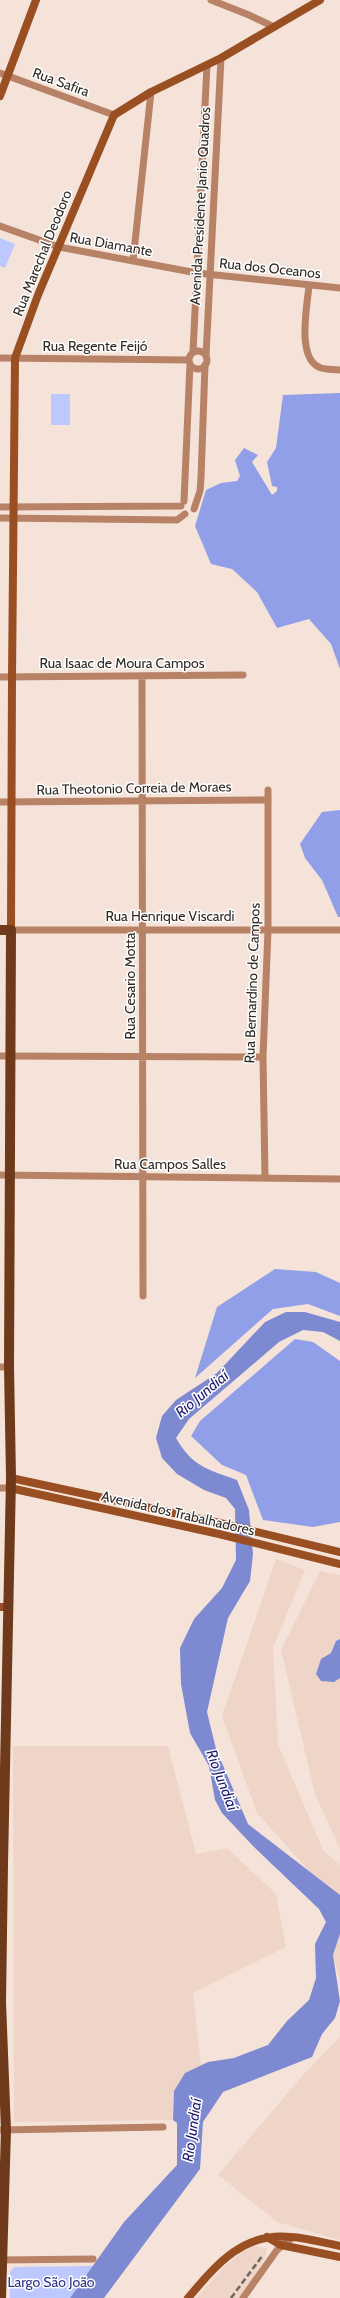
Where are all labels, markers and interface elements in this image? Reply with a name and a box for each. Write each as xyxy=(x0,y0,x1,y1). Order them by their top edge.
street label: Rua Safira xyxy=(30,63,92,101)
street label: Avenida Presidente Janio Quadros xyxy=(186,106,214,305)
street label: Rua Marechal Deodoro xyxy=(8,187,76,319)
street label: Rua Diamante xyxy=(68,228,154,260)
street label: Rua dos Oceanos xyxy=(218,254,322,282)
street label: Rua Regente Feijó xyxy=(42,337,148,355)
street label: Rua Isaac de Moura Campos xyxy=(39,654,205,672)
street label: Rua Theotonio Correia de Moraes xyxy=(36,777,232,799)
street label: Rua Bernardino de Campos xyxy=(240,902,264,1064)
street label: Rua Henrique Viscardi xyxy=(106,907,235,925)
street label: Rua Cesario Motta xyxy=(121,932,139,1039)
street label: Rua Campos Salles xyxy=(114,1155,226,1173)
water label: Rio Jundiaí xyxy=(172,1366,234,1421)
street label: Avenida dos Trabalhadores xyxy=(100,1487,257,1539)
water label: Rio Jundiaí xyxy=(202,1747,242,1815)
water label: Rio Jundiaí xyxy=(179,2095,206,2163)
park label: Largo São João xyxy=(7,2273,95,2291)

